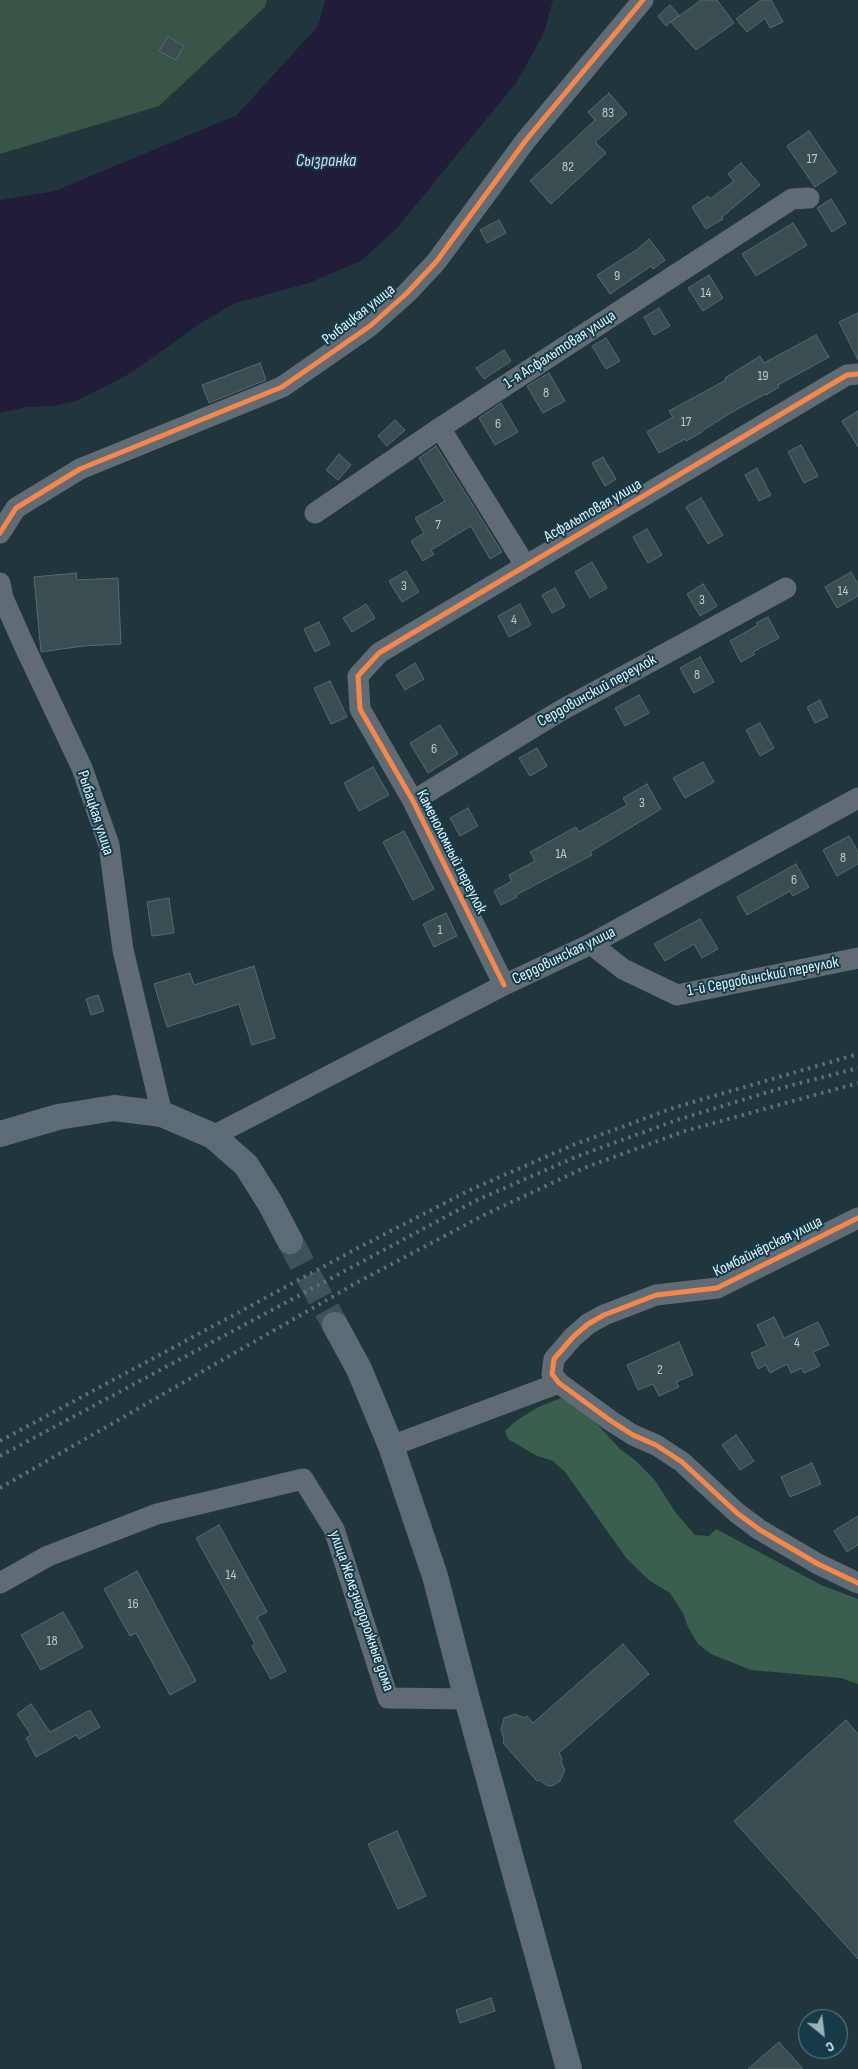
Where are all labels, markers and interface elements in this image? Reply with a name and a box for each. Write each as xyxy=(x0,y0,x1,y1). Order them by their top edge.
house number: 83 xyxy=(602,105,614,121)
water label: Сызранка xyxy=(296,150,356,172)
house number: 17 xyxy=(807,151,817,167)
house number: 82 xyxy=(562,159,574,175)
house number: 9 xyxy=(614,268,620,284)
street label: Рыбацкая улица xyxy=(319,280,399,350)
house number: 14 xyxy=(701,285,711,301)
street label: 1-я Асфальтовая улица xyxy=(500,307,620,393)
house number: 19 xyxy=(757,368,769,384)
house number: 8 xyxy=(543,385,549,401)
house number: 17 xyxy=(681,414,691,430)
house number: 6 xyxy=(495,416,501,432)
street label: Асфальтовая улица xyxy=(541,475,645,547)
house number: 7 xyxy=(435,517,441,533)
house number: 3 xyxy=(401,578,407,594)
house number: 14 xyxy=(838,583,848,599)
house number: 3 xyxy=(699,592,705,608)
house number: 4 xyxy=(511,612,517,628)
street label: Сердовинский переулок xyxy=(534,650,660,732)
house number: 8 xyxy=(694,667,700,683)
house number: 6 xyxy=(431,741,437,757)
street label: Рыбацкая улица xyxy=(72,768,118,858)
street label: Каменоломный переулок xyxy=(411,787,491,917)
house number: 3 xyxy=(639,795,645,811)
house number: 1А xyxy=(555,846,567,862)
house number: 8 xyxy=(840,850,846,866)
house number: 6 xyxy=(791,872,797,888)
house number: 1 xyxy=(438,922,442,938)
street label: Сердовинская улица xyxy=(509,923,619,989)
street label: 1-й Сердовинский переулок xyxy=(686,953,840,1001)
street label: Комбайнёрская улица xyxy=(710,1212,826,1282)
house number: 4 xyxy=(794,1335,800,1351)
house number: 2 xyxy=(657,1362,663,1378)
street label: улица Железнодорожные дома xyxy=(324,1528,398,1694)
house number: 14 xyxy=(226,1567,236,1583)
house number: 16 xyxy=(127,1596,139,1612)
house number: 18 xyxy=(46,1633,58,1649)
north arrow xyxy=(798,2009,848,2059)
text: С xyxy=(823,2038,837,2056)

